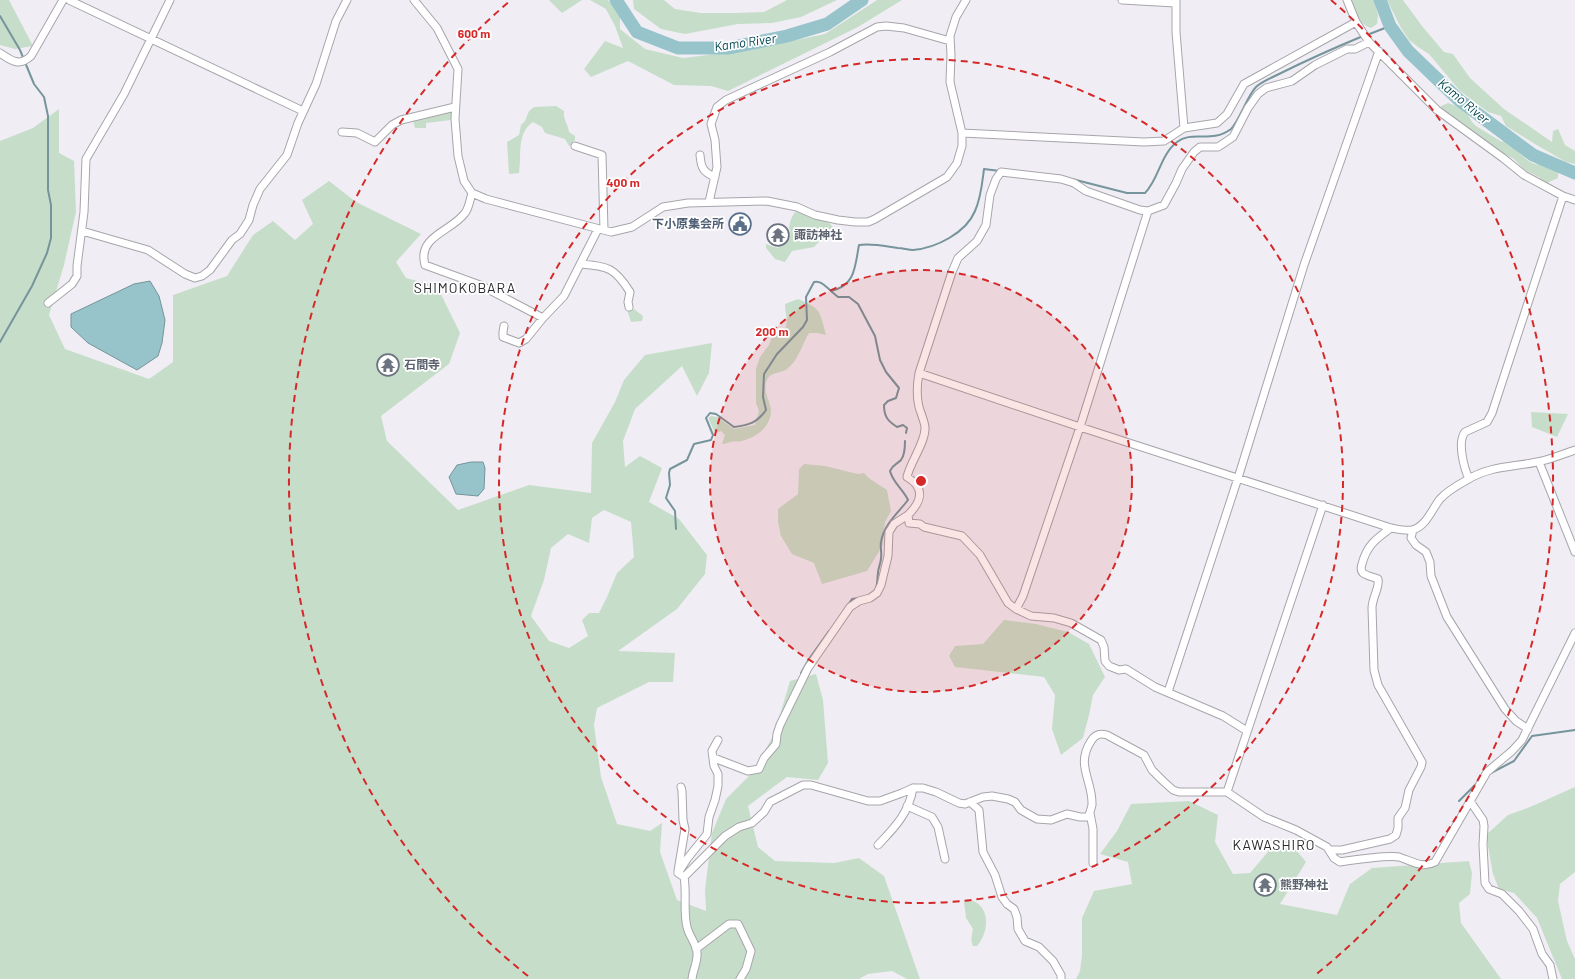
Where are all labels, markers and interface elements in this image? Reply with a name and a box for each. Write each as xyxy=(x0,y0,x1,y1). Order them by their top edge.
text: 600 m xyxy=(458,26,490,40)
water label: Kamo River xyxy=(713,30,777,54)
water label: Kamo River xyxy=(1435,75,1493,127)
text: 400 m xyxy=(606,175,640,189)
public building icon: 下小原集会所 xyxy=(727,211,753,237)
place label: 下小原集会所 xyxy=(652,216,724,230)
temple icon: 諏訪神社 xyxy=(765,222,791,248)
place label: 諏訪神社 xyxy=(794,227,842,241)
district label: SHIMOKOBARA xyxy=(414,279,516,296)
text: 200 m xyxy=(756,324,788,338)
temple icon: 石間寺 xyxy=(375,352,401,378)
place label: 石間寺 xyxy=(404,357,440,371)
centre of rings xyxy=(914,474,928,488)
district label: KAWASHIRO xyxy=(1233,836,1315,853)
temple icon: 熊野神社 xyxy=(1252,872,1278,898)
place label: 熊野神社 xyxy=(1280,877,1328,891)

